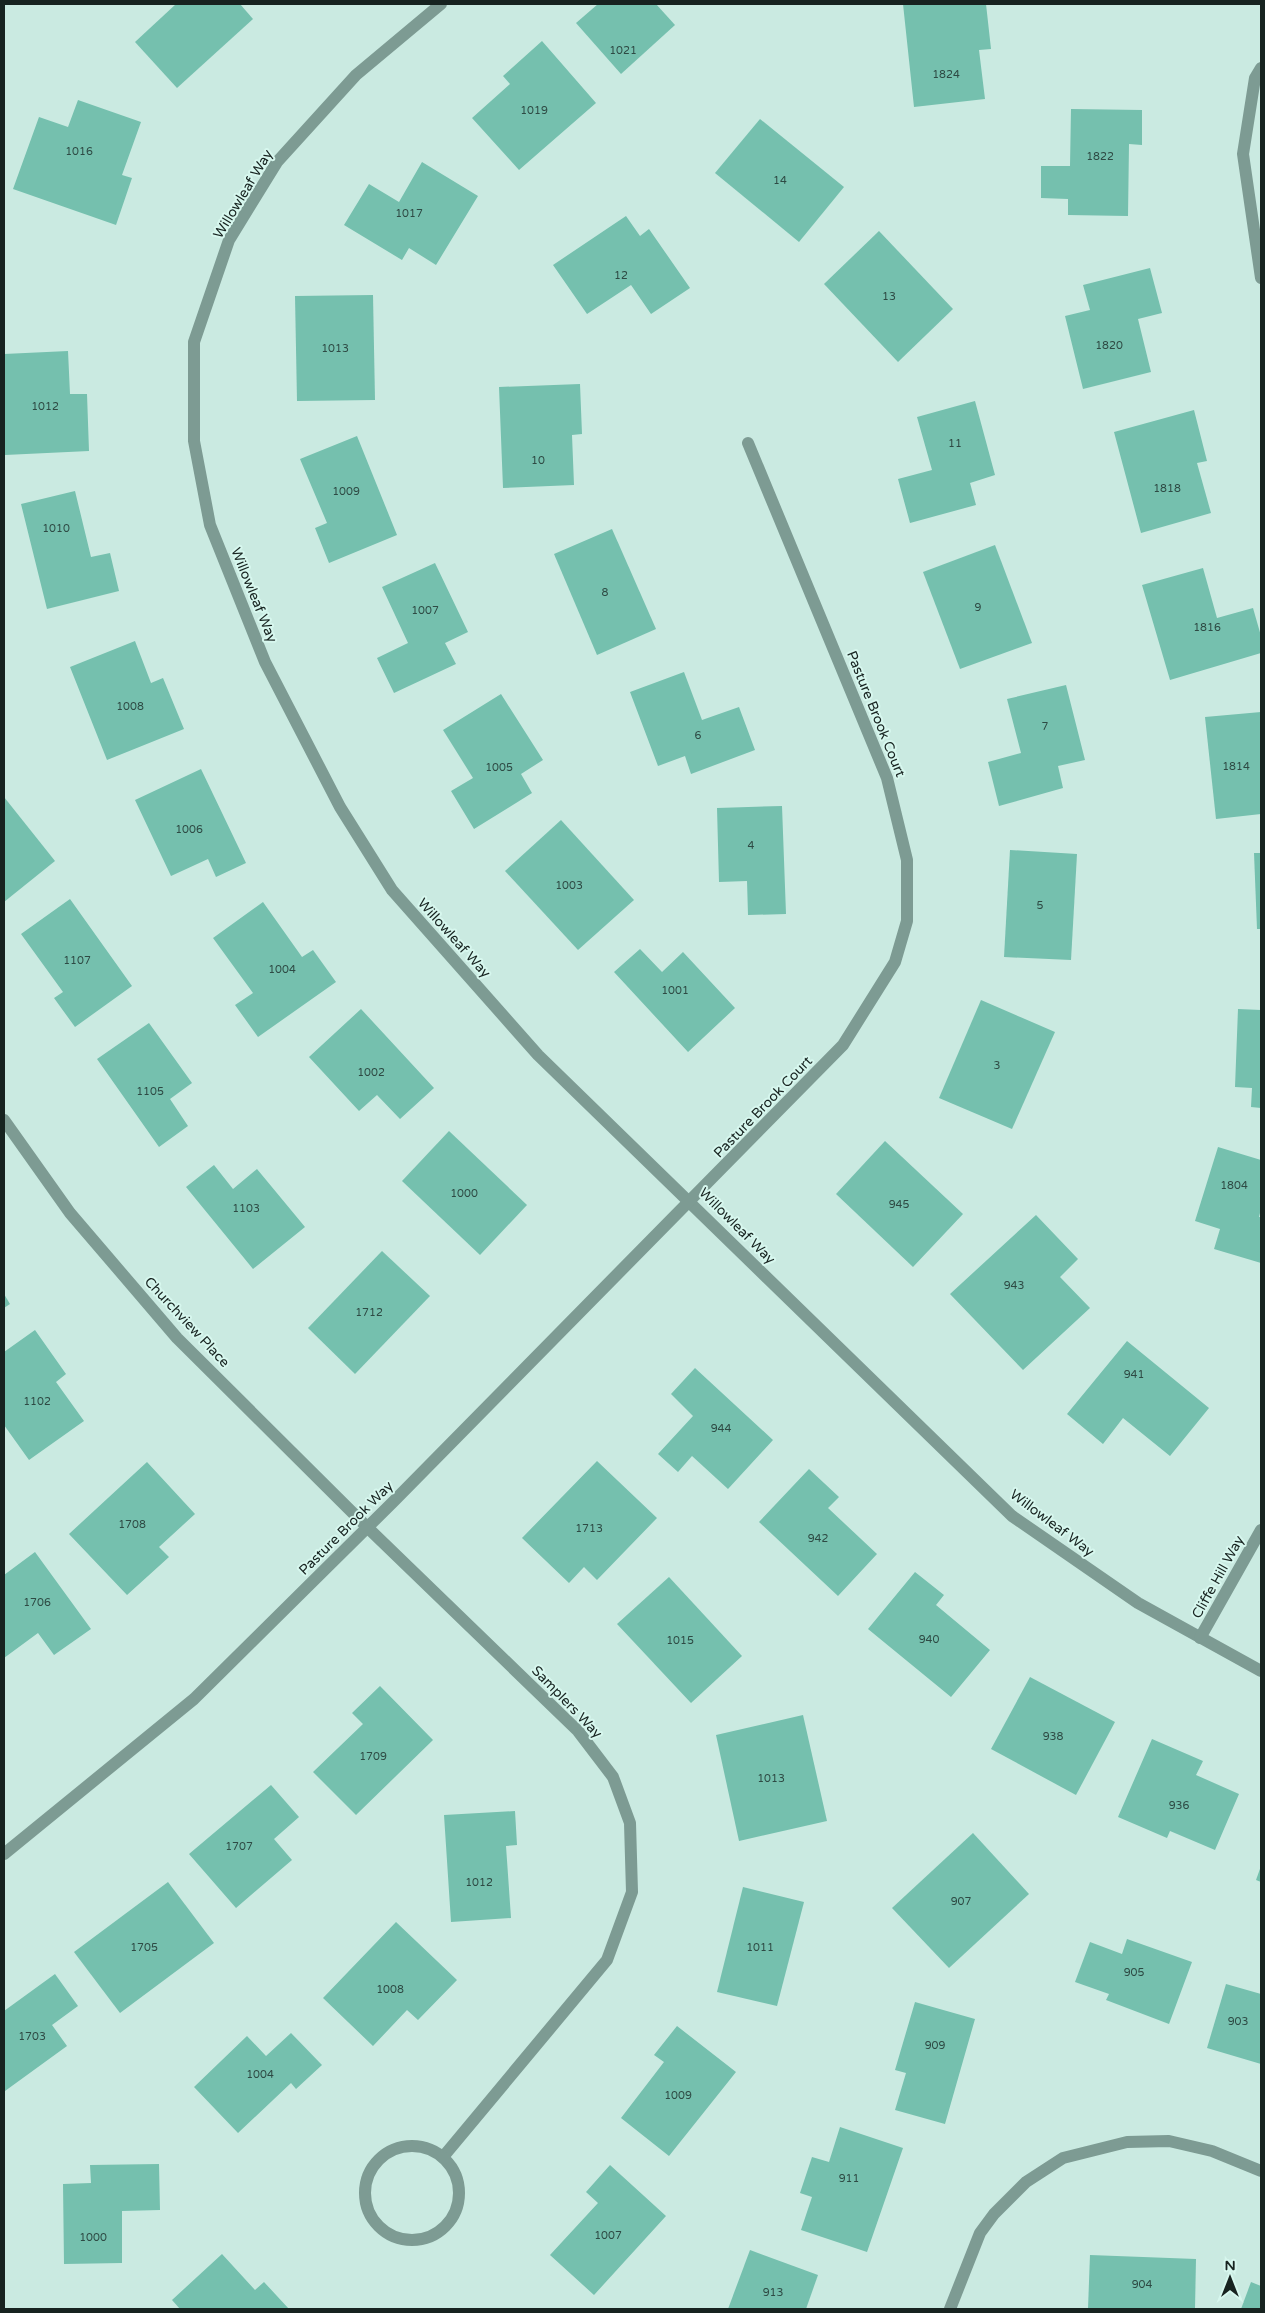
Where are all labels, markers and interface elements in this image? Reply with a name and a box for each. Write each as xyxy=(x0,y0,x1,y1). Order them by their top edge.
house number: 1021 xyxy=(609,44,637,57)
house number: 1824 xyxy=(932,68,960,81)
house number: 1019 xyxy=(520,104,548,117)
house number: 1016 xyxy=(65,145,93,158)
street label: Willowleaf Way xyxy=(210,146,277,242)
house number: 1822 xyxy=(1086,150,1114,163)
house number: 14 xyxy=(773,174,787,187)
house number: 1017 xyxy=(395,207,423,220)
house number: 12 xyxy=(614,269,628,282)
house number: 13 xyxy=(882,290,896,303)
house number: 1820 xyxy=(1095,339,1123,352)
house number: 1013 xyxy=(321,342,349,355)
house number: 1012 xyxy=(31,400,59,413)
house number: 11 xyxy=(948,437,962,450)
house number: 10 xyxy=(531,454,545,467)
house number: 1818 xyxy=(1153,482,1181,495)
house number: 1009 xyxy=(332,485,360,498)
house number: 1010 xyxy=(42,522,70,535)
street label: Willowleaf Way xyxy=(227,545,281,645)
house number: 8 xyxy=(602,586,609,599)
house number: 9 xyxy=(975,601,982,614)
house number: 1007 xyxy=(411,604,439,617)
house number: 1816 xyxy=(1193,621,1221,634)
street label: Pasture Brook Court xyxy=(843,648,909,780)
house number: 1008 xyxy=(116,700,144,713)
house number: 7 xyxy=(1042,720,1049,733)
house number: 6 xyxy=(695,729,702,742)
house number: 1814 xyxy=(1222,760,1250,773)
house number: 1005 xyxy=(485,761,513,774)
house number: 1006 xyxy=(175,823,203,836)
house number: 4 xyxy=(748,839,755,852)
house number: 1003 xyxy=(555,879,583,892)
street label: Willowleaf Way xyxy=(414,895,494,982)
house number: 5 xyxy=(1037,899,1044,912)
house number: 1107 xyxy=(63,954,91,967)
house number: 1004 xyxy=(268,963,296,976)
house number: 1001 xyxy=(661,984,689,997)
street label: Pasture Brook Court xyxy=(710,1052,816,1161)
house number: 3 xyxy=(994,1059,1001,1072)
house number: 1002 xyxy=(357,1066,385,1079)
house number: 1105 xyxy=(136,1085,164,1098)
house number: 1804 xyxy=(1220,1179,1248,1192)
street label: Willowleaf Way xyxy=(695,1184,779,1268)
house number: 1000 xyxy=(450,1187,478,1200)
house number: 945 xyxy=(889,1198,909,1211)
house number: 1103 xyxy=(232,1202,260,1215)
street label: Churchview Place xyxy=(141,1273,233,1371)
house number: 943 xyxy=(1004,1279,1024,1292)
house number: 1712 xyxy=(355,1306,383,1319)
house number: 941 xyxy=(1124,1368,1144,1381)
house number: 1102 xyxy=(23,1395,51,1408)
house number: 944 xyxy=(711,1422,731,1435)
street label: Pasture Brook Way xyxy=(295,1477,397,1579)
street label: Willowleaf Way xyxy=(1007,1486,1098,1560)
house number: 1708 xyxy=(118,1518,146,1531)
house number: 1713 xyxy=(575,1522,603,1535)
house number: 942 xyxy=(808,1532,828,1545)
street label: Cliffe Hill Way xyxy=(1188,1532,1248,1621)
house number: 1706 xyxy=(23,1596,51,1609)
house number: 940 xyxy=(919,1633,939,1646)
house number: 1015 xyxy=(666,1634,694,1647)
street label: Samplers Way xyxy=(528,1662,606,1742)
house number: 938 xyxy=(1043,1730,1063,1743)
house number: 1709 xyxy=(359,1750,387,1763)
house number: 1013 xyxy=(757,1772,785,1785)
house number: 936 xyxy=(1169,1799,1189,1812)
house number: 1707 xyxy=(225,1840,253,1853)
house number: 1012 xyxy=(465,1876,493,1889)
house number: 907 xyxy=(951,1895,971,1908)
house number: 1705 xyxy=(130,1941,158,1954)
house number: 1011 xyxy=(746,1941,774,1954)
house number: 905 xyxy=(1124,1966,1144,1979)
house number: 1008 xyxy=(376,1983,404,1996)
house number: 903 xyxy=(1228,2015,1248,2028)
house number: 1703 xyxy=(18,2030,46,2043)
house number: 909 xyxy=(925,2039,945,2052)
house number: 1004 xyxy=(246,2068,274,2081)
house number: 1009 xyxy=(664,2089,692,2102)
house number: 911 xyxy=(839,2172,859,2185)
house number: 1007 xyxy=(594,2229,622,2242)
house number: 1000 xyxy=(79,2231,107,2244)
north arrow xyxy=(1205,2253,1255,2303)
text: N xyxy=(1224,2257,1236,2274)
house number: 904 xyxy=(1132,2278,1152,2291)
house number: 913 xyxy=(763,2286,783,2299)

